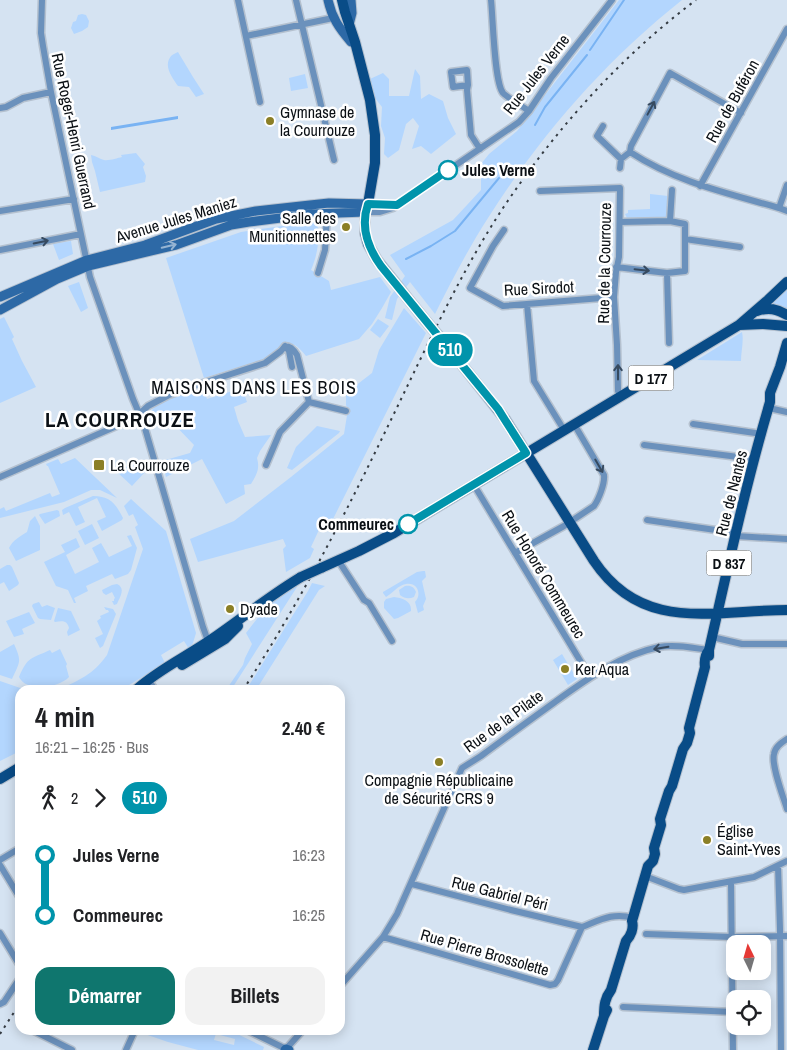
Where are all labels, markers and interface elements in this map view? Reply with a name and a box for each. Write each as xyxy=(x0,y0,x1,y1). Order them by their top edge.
street label: Rue Jules Verne xyxy=(498,29,574,119)
street label: Rue Roger-Henri Guerrand xyxy=(47,51,101,211)
street label: Rue de Buféron xyxy=(700,55,764,147)
place label: Gymnase de la Courrouze xyxy=(280,101,355,141)
one-way arrow xyxy=(646,101,656,116)
marker: Gymnase de la Courrouze xyxy=(264,115,276,127)
place label: Jules Verne xyxy=(462,159,535,181)
marker: Jules Verne xyxy=(438,160,458,180)
street label: Avenue Jules Maniez xyxy=(112,190,240,248)
street label: Rue de la Courrouze xyxy=(592,202,616,324)
place label: Salle des Munitionnettes xyxy=(249,207,336,247)
marker: Salle des Munitionnettes xyxy=(340,221,352,233)
one-way arrow xyxy=(32,237,48,246)
one-way arrow xyxy=(161,241,177,251)
one-way arrow xyxy=(633,265,649,275)
street label: Rue Sirodot xyxy=(503,275,575,301)
line badge: 510 xyxy=(421,334,479,366)
text: 510 xyxy=(438,337,462,362)
one-way arrow xyxy=(613,364,623,380)
road number: D 177 xyxy=(628,366,674,390)
district label: MAISONS DANS LES BOIS xyxy=(151,375,357,400)
district label: LA COURROUZE xyxy=(45,405,195,434)
street label: Rue de Nantes xyxy=(710,448,752,538)
place label: La Courrouze xyxy=(110,454,190,476)
marker: La Courrouze xyxy=(92,458,106,472)
one-way arrow xyxy=(594,458,604,473)
street label: Rue Honoré Commeurec xyxy=(497,506,591,643)
place label: Commeurec xyxy=(318,513,394,535)
marker: Commeurec xyxy=(398,514,418,534)
road number: D 837 xyxy=(706,550,752,576)
place label: Dyade xyxy=(240,598,278,620)
marker: Dyade xyxy=(224,603,236,615)
one-way arrow xyxy=(653,643,669,653)
place label: Ker Aqua xyxy=(575,658,630,680)
marker: Ker Aqua xyxy=(559,663,571,675)
street label: Rue de la Pilate xyxy=(459,685,547,757)
text: 4 min xyxy=(35,698,95,736)
text: 2.40 € xyxy=(282,715,325,741)
text: 16:21 – 16:25 · Bus xyxy=(35,736,149,758)
marker: Compagnie Républicaine de Sécurité CRS 9 xyxy=(433,756,445,768)
place label: Compagnie Républicaine de Sécurité CRS 9 xyxy=(365,769,513,809)
icon: walk xyxy=(35,784,63,812)
icon: forward xyxy=(86,784,114,812)
text: 510 xyxy=(132,785,157,810)
text: 2 xyxy=(71,787,78,809)
place label: Église Saint-Yves xyxy=(717,820,780,860)
marker: Église Saint-Yves xyxy=(701,834,713,846)
text: Jules Verne xyxy=(73,842,159,868)
text: 16:23 xyxy=(292,844,325,866)
street label: Rue Gabriel Péri xyxy=(450,870,550,916)
text: Commeurec xyxy=(73,902,163,928)
text: 16:25 xyxy=(292,904,325,926)
street label: Rue Pierre Brossolette xyxy=(418,923,552,981)
north arrow xyxy=(726,935,771,980)
map controls xyxy=(726,935,771,1035)
button: Démarrer xyxy=(35,967,175,1025)
button: Billets xyxy=(185,967,325,1025)
button: locate xyxy=(726,990,771,1035)

